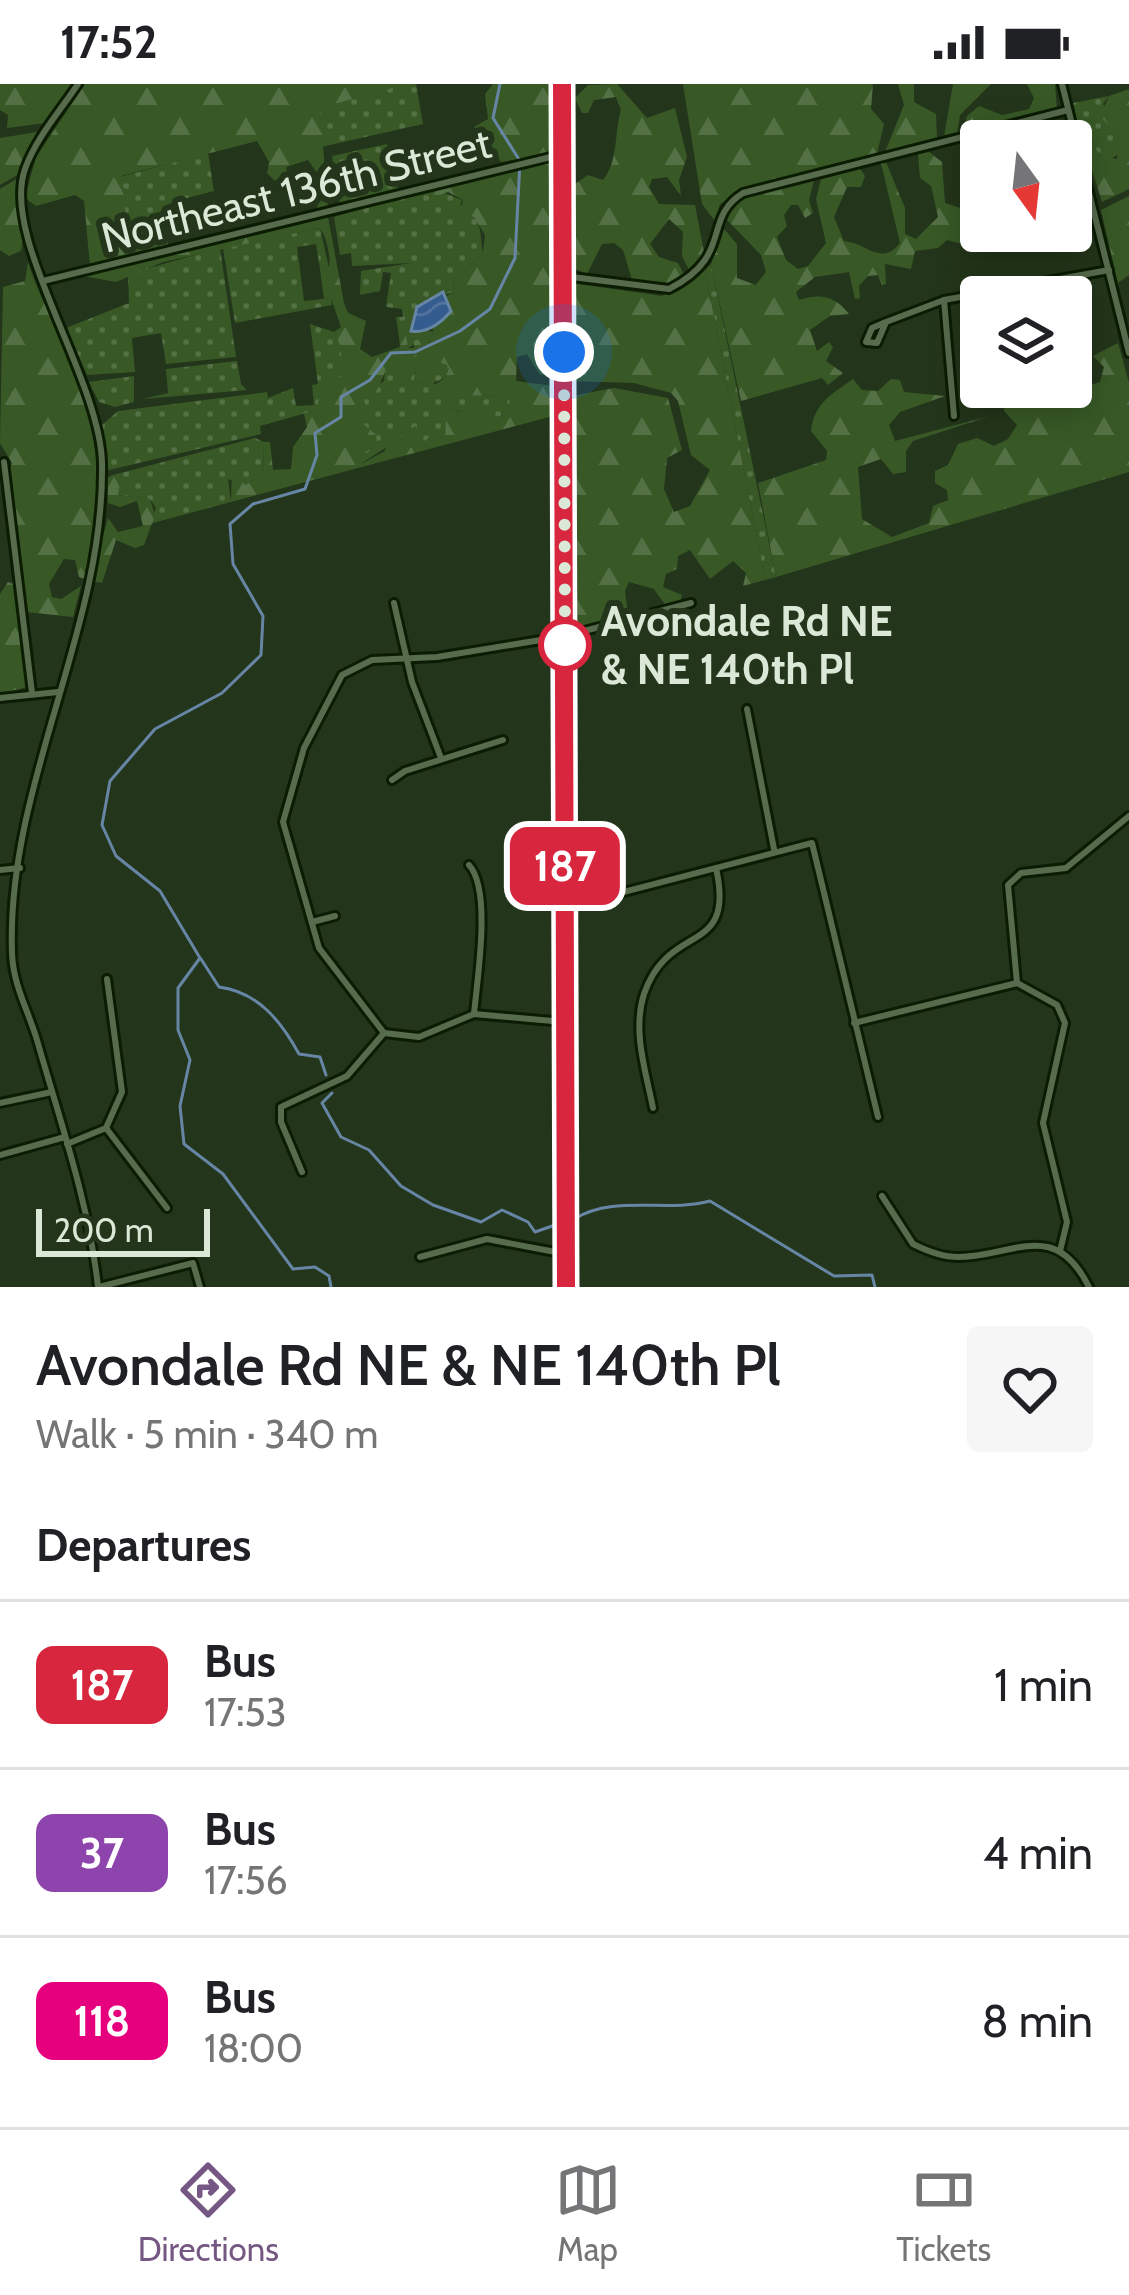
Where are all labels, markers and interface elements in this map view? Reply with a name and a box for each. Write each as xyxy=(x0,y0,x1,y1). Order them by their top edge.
text: 17:52 xyxy=(60,15,158,69)
street label: Northeast 136th Street xyxy=(96,116,496,264)
north arrow xyxy=(960,120,1092,252)
map controls xyxy=(960,120,1092,408)
button: layers xyxy=(960,276,1092,408)
your location xyxy=(534,322,594,382)
place label: Avondale Rd NE & NE 140th Pl xyxy=(601,595,893,695)
marker: Avondale Rd NE & NE 140th Pl xyxy=(540,620,590,670)
line badge: 187 xyxy=(496,827,634,905)
text: 187 xyxy=(534,840,596,892)
scale bar xyxy=(36,1203,210,1256)
text: 200 m xyxy=(54,1210,154,1250)
button: heart xyxy=(967,1326,1093,1452)
text: Avondale Rd NE & NE 140th Pl xyxy=(36,1330,781,1399)
text: Walk · 5 min · 340 m xyxy=(36,1410,378,1458)
text: Departures xyxy=(36,1518,251,1572)
text: Bus xyxy=(204,1634,276,1688)
text: 1 min xyxy=(994,1658,1093,1712)
text: 187 xyxy=(71,1659,133,1711)
text: 17:53 xyxy=(204,1688,287,1736)
text: Bus xyxy=(204,1802,276,1856)
text: 4 min xyxy=(983,1826,1093,1880)
text: 37 xyxy=(80,1827,124,1879)
text: 17:56 xyxy=(204,1856,288,1904)
text: Bus xyxy=(204,1970,276,2024)
text: 8 min xyxy=(981,1994,1093,2048)
text: 118 xyxy=(74,1995,130,2047)
text: 18:00 xyxy=(204,2024,303,2072)
tab: Directions xyxy=(138,2157,279,2269)
tab: Map xyxy=(555,2157,621,2269)
tab: Tickets xyxy=(896,2157,991,2269)

